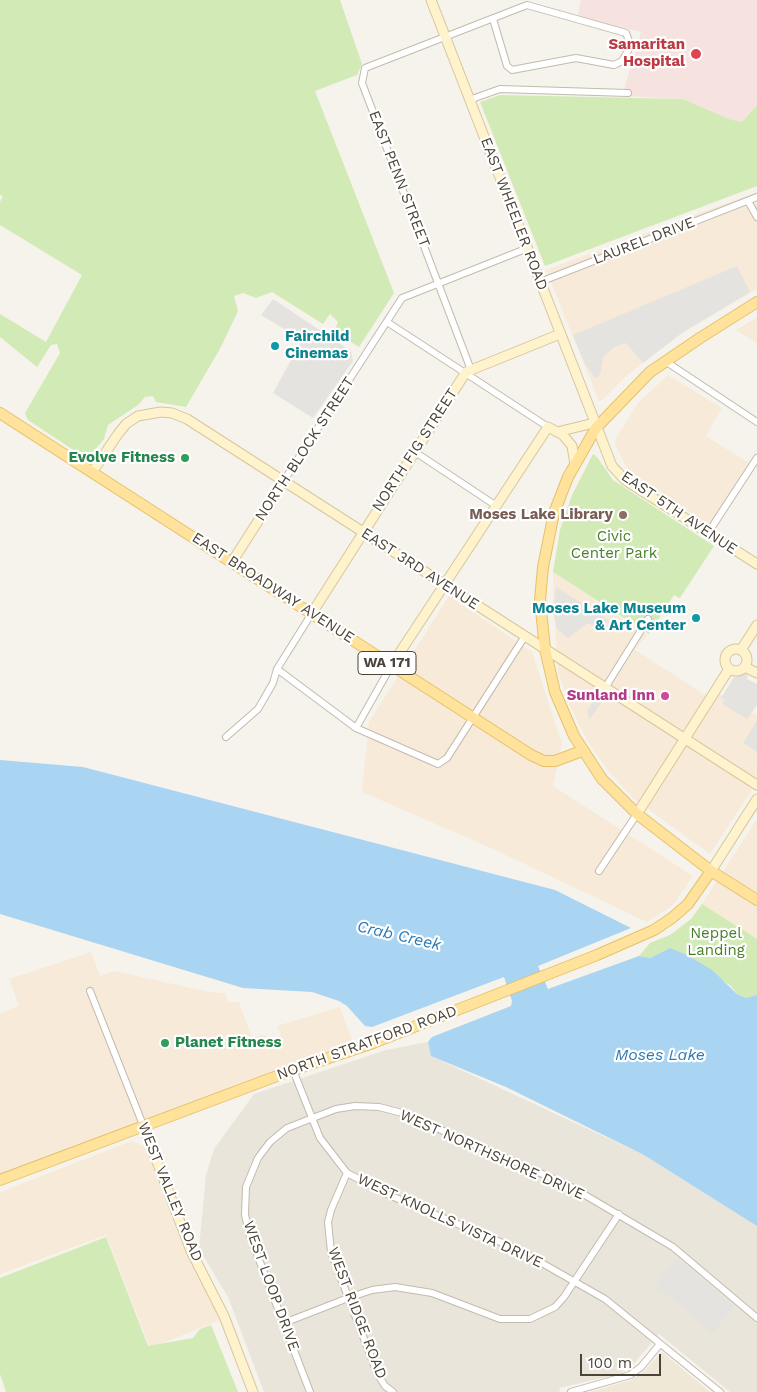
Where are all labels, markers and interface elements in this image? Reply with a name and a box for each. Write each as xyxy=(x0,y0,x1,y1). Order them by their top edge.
place label: Samaritan Hospital xyxy=(608,36,685,71)
marker: Samaritan Hospital xyxy=(689,47,703,61)
street label: EAST PENN STREET xyxy=(365,108,433,250)
street label: EAST WHEELER ROAD xyxy=(477,135,551,293)
street label: LAUREL DRIVE xyxy=(591,213,697,269)
place label: Fairchild Cinemas xyxy=(285,328,349,363)
marker: Fairchild Cinemas xyxy=(269,340,281,352)
street label: NORTH BLOCK STREET xyxy=(252,373,358,525)
street label: NORTH FIG STREET xyxy=(368,385,462,515)
place label: Evolve Fitness xyxy=(68,449,175,467)
marker: Evolve Fitness xyxy=(179,452,191,464)
street label: EAST 5TH AVENUE xyxy=(618,467,740,559)
place label: Moses Lake Library xyxy=(469,506,613,524)
marker: Moses Lake Library xyxy=(617,509,629,521)
street label: EAST 3RD AVENUE xyxy=(358,524,482,614)
park label: Civic Center Park xyxy=(571,528,657,563)
street label: EAST BROADWAY AVENUE xyxy=(189,529,357,647)
place label: Moses Lake Museum & Art Center xyxy=(532,600,686,635)
marker: Moses Lake Museum & Art Center xyxy=(690,612,702,624)
road number: WA 171 xyxy=(358,651,416,674)
place label: Sunland Inn xyxy=(567,687,655,705)
marker: Sunland Inn xyxy=(659,690,671,702)
water label: Crab Creek xyxy=(355,917,443,955)
park label: Neppel Landing xyxy=(687,925,745,960)
street label: NORTH STRATFORD ROAD xyxy=(274,1002,460,1084)
place label: Planet Fitness xyxy=(175,1034,282,1052)
marker: Planet Fitness xyxy=(159,1037,171,1049)
water label: Moses Lake xyxy=(615,1045,705,1065)
street label: WEST NORTHSHORE DRIVE xyxy=(397,1106,587,1204)
street label: WEST VALLEY ROAD xyxy=(134,1120,206,1264)
street label: WEST KNOLLS VISTA DRIVE xyxy=(354,1170,546,1272)
street label: WEST LOOP DRIVE xyxy=(239,1218,303,1354)
street label: WEST RIDGE ROAD xyxy=(324,1245,390,1381)
scale bar xyxy=(582,1344,663,1376)
text: 100 m xyxy=(588,1354,632,1372)

